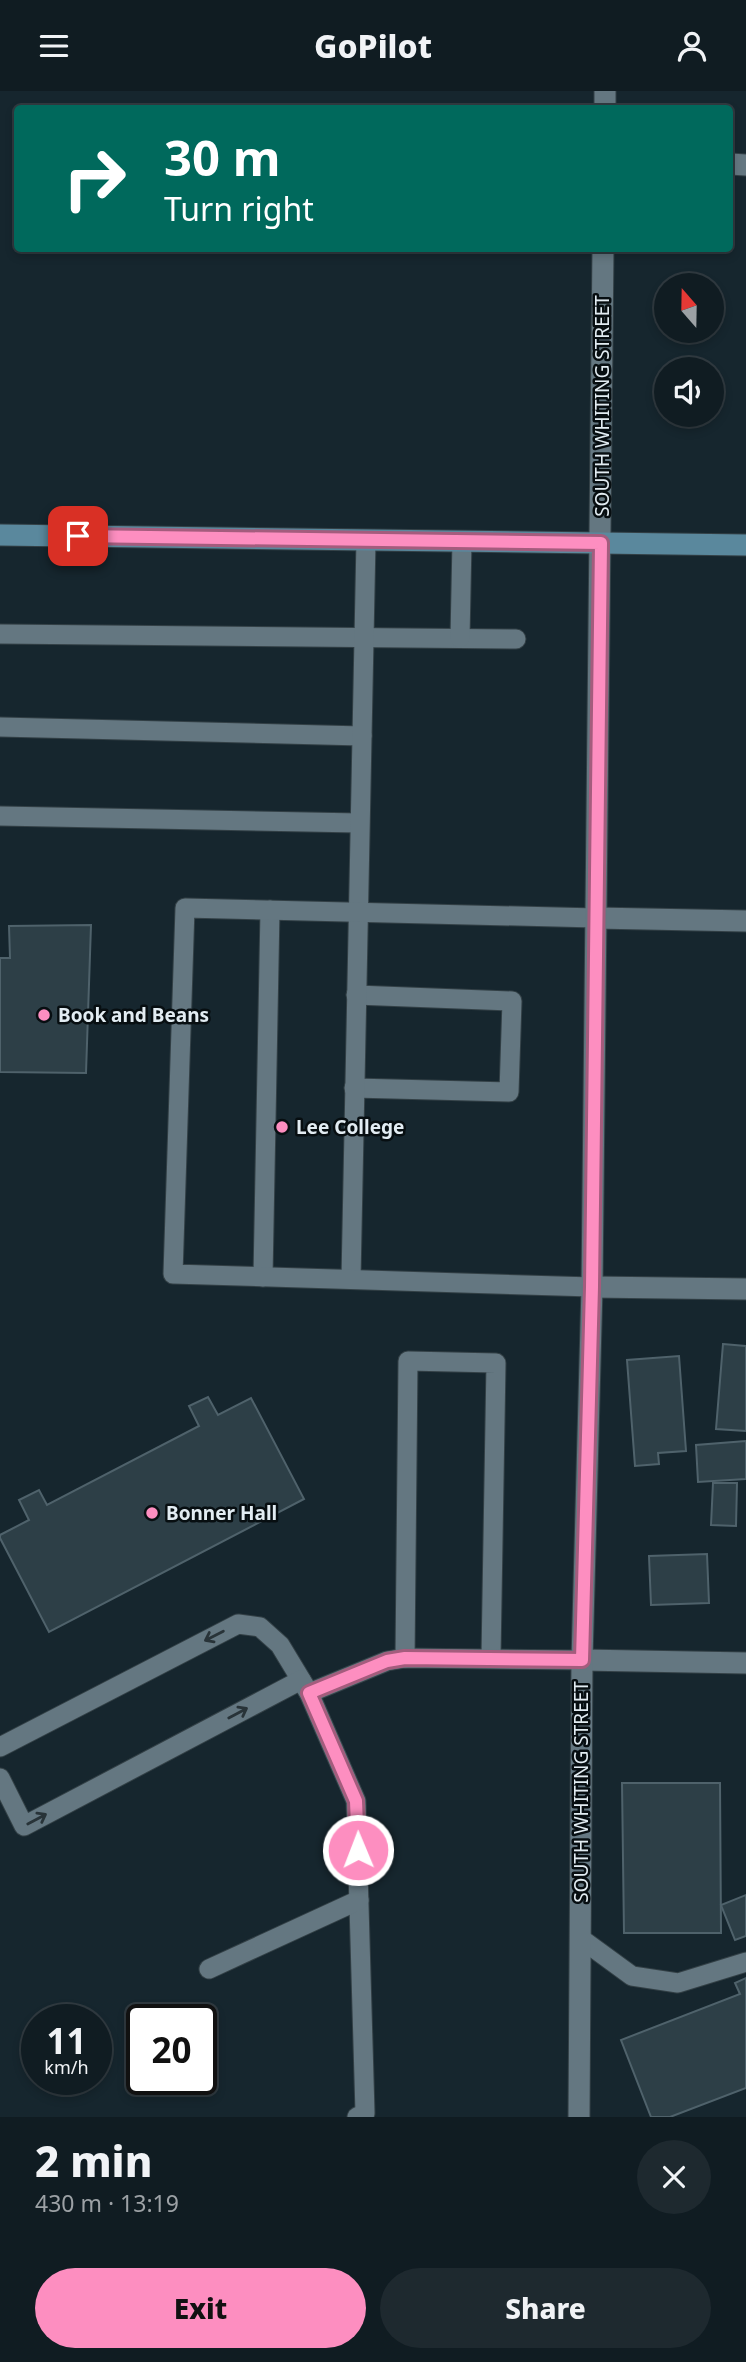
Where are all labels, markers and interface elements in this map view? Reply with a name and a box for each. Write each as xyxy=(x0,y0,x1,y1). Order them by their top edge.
text: GoPilot xyxy=(314,24,432,67)
icon: menu xyxy=(35,27,73,65)
icon: person xyxy=(673,27,711,65)
text: 30 m xyxy=(164,124,281,190)
icon: right xyxy=(49,133,140,224)
text: Turn right xyxy=(164,187,314,230)
north arrow xyxy=(654,273,724,343)
map controls xyxy=(654,273,724,427)
street label: SOUTH WHITING STREET xyxy=(589,295,615,517)
button: sound xyxy=(654,357,724,427)
pin xyxy=(48,506,108,566)
icon: arrive xyxy=(59,517,97,555)
place label: Book and Beans xyxy=(58,1002,209,1028)
marker: Book and Beans xyxy=(36,1007,52,1023)
place label: Lee College xyxy=(296,1114,404,1140)
marker: Lee College xyxy=(274,1119,290,1135)
place label: Bonner Hall xyxy=(166,1500,277,1526)
marker: Bonner Hall xyxy=(144,1505,160,1521)
one-way arrow xyxy=(204,1630,225,1644)
street label: SOUTH WHITING STREET xyxy=(568,1681,594,1903)
one-way arrow xyxy=(228,1706,248,1720)
one-way arrow xyxy=(26,1812,47,1825)
position arrow xyxy=(321,1813,395,1887)
speed limit sign: 20 xyxy=(126,2004,217,2095)
text: 11 xyxy=(46,2017,87,2064)
text: km/h xyxy=(44,2055,89,2079)
text: 2 min xyxy=(35,2132,152,2189)
button: close xyxy=(637,2140,711,2214)
text: 430 m · 13:19 xyxy=(35,2187,179,2219)
button: Exit xyxy=(35,2268,366,2348)
button: Share xyxy=(380,2268,711,2348)

